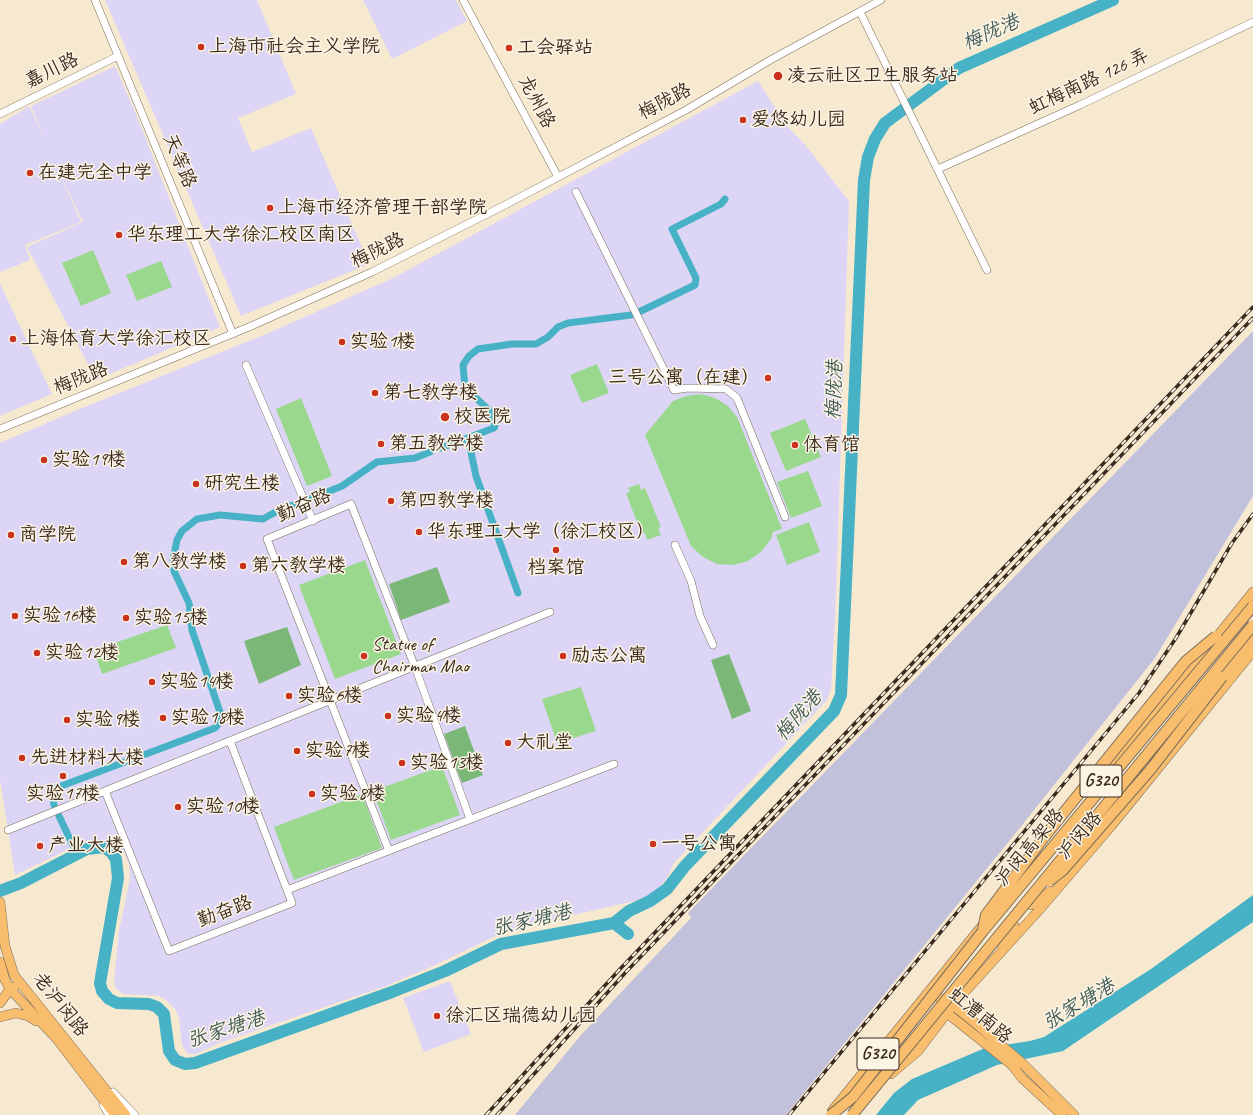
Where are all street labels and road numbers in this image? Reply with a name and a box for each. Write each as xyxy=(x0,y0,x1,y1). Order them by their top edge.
street label: 虹梅南路 126 弄 xyxy=(1025,44,1153,120)
street label: 嘉川路 xyxy=(21,48,83,94)
street label: 龙州路 xyxy=(513,71,559,133)
street label: 梅陇路 xyxy=(634,79,696,125)
street label: 天等路 xyxy=(157,130,201,192)
street label: 梅陇路 xyxy=(347,228,409,274)
street label: 梅陇路 xyxy=(50,358,112,400)
street label: 勤奋路 xyxy=(273,484,335,528)
road number: G320 xyxy=(1080,765,1122,797)
street label: 沪闵高架路 xyxy=(991,804,1069,892)
street label: 沪闵路 xyxy=(1053,807,1107,865)
street label: 勤奋路 xyxy=(194,891,256,933)
street label: 老沪闵路 xyxy=(27,968,93,1042)
street label: 虹漕南路 xyxy=(944,983,1016,1049)
road number: G320 xyxy=(857,1038,899,1070)

